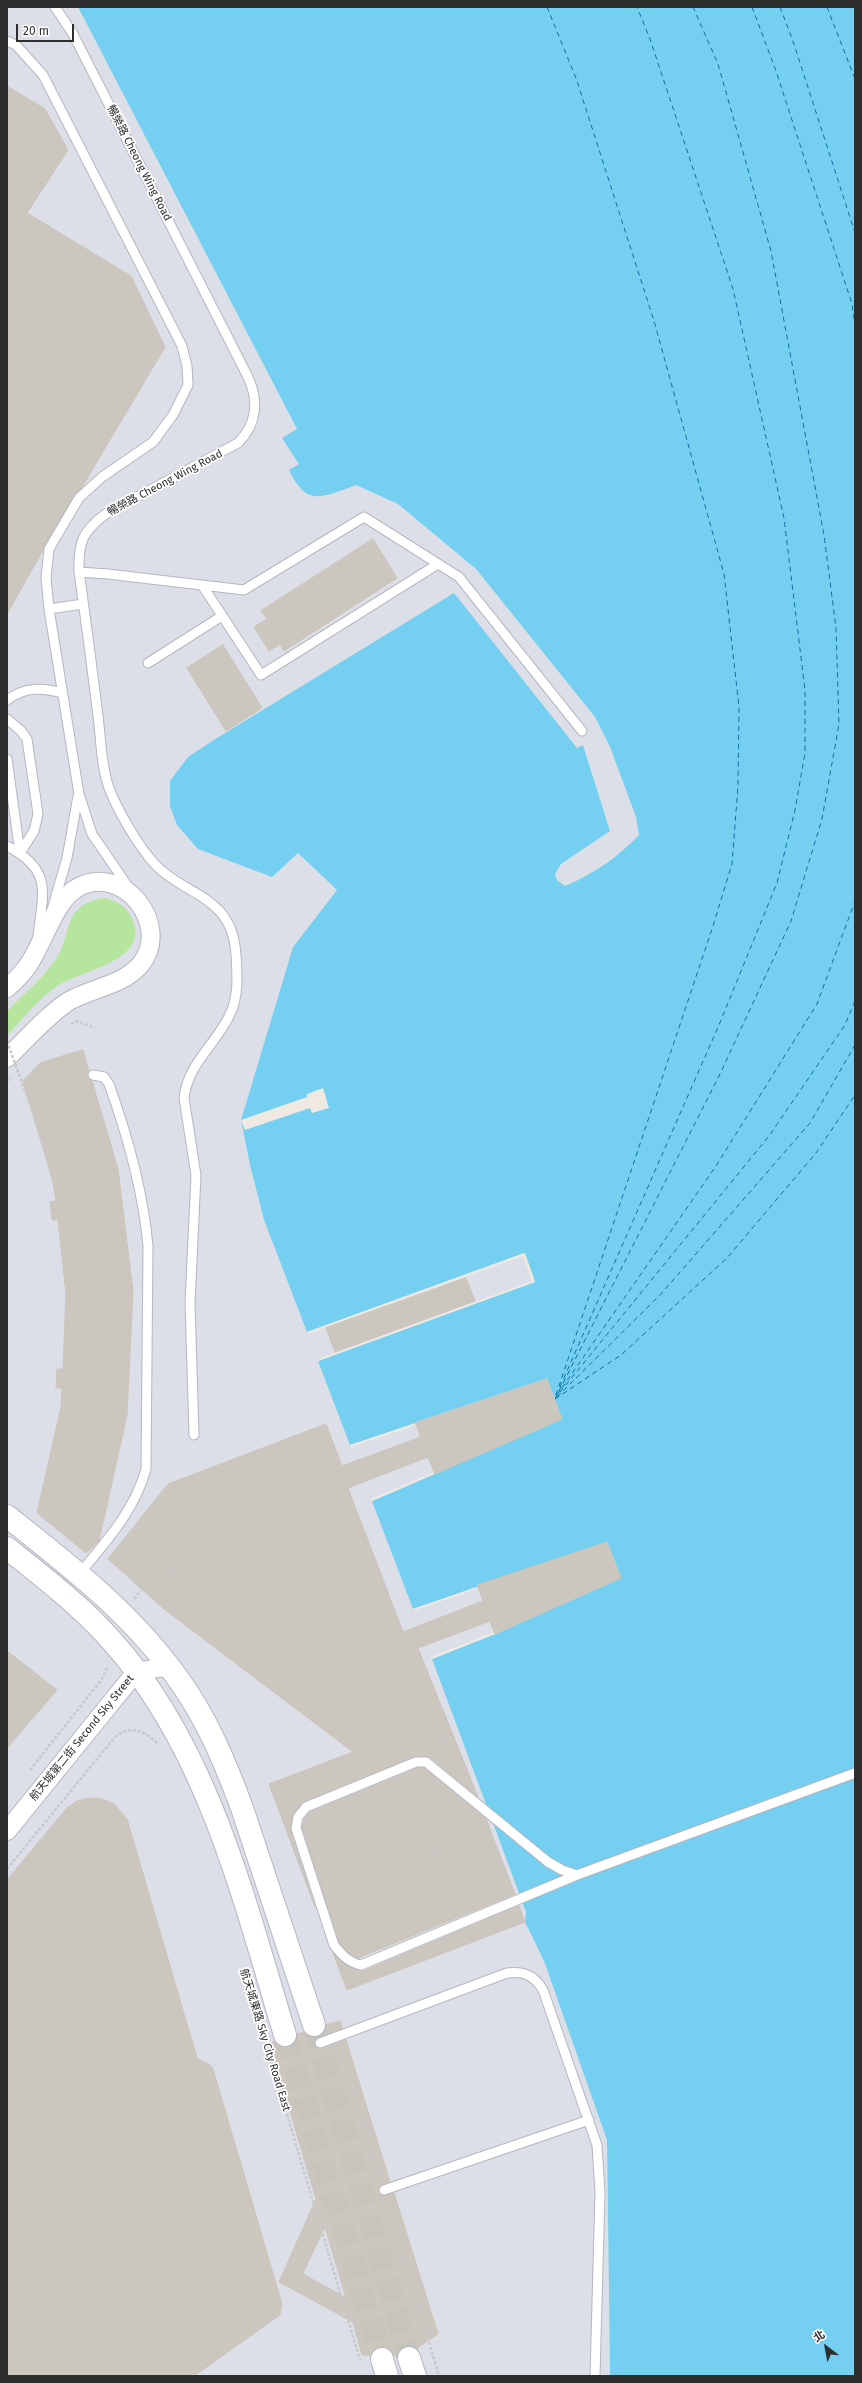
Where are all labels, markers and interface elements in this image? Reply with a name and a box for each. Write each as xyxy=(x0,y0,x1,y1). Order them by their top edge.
scale bar xyxy=(18,16,76,42)
text: 20 m xyxy=(23,24,49,38)
street label: 暢榮路 Cheong Wing Road xyxy=(104,103,174,223)
street label: 暢榮路 Cheong Wing Road xyxy=(105,447,225,519)
street label: 航天城第二街 Second Sky Street xyxy=(27,1672,137,1804)
street label: 航天城東路 Sky City Road East xyxy=(237,1967,293,2113)
north arrow xyxy=(806,2327,846,2367)
text: 北 xyxy=(811,2328,827,2345)

